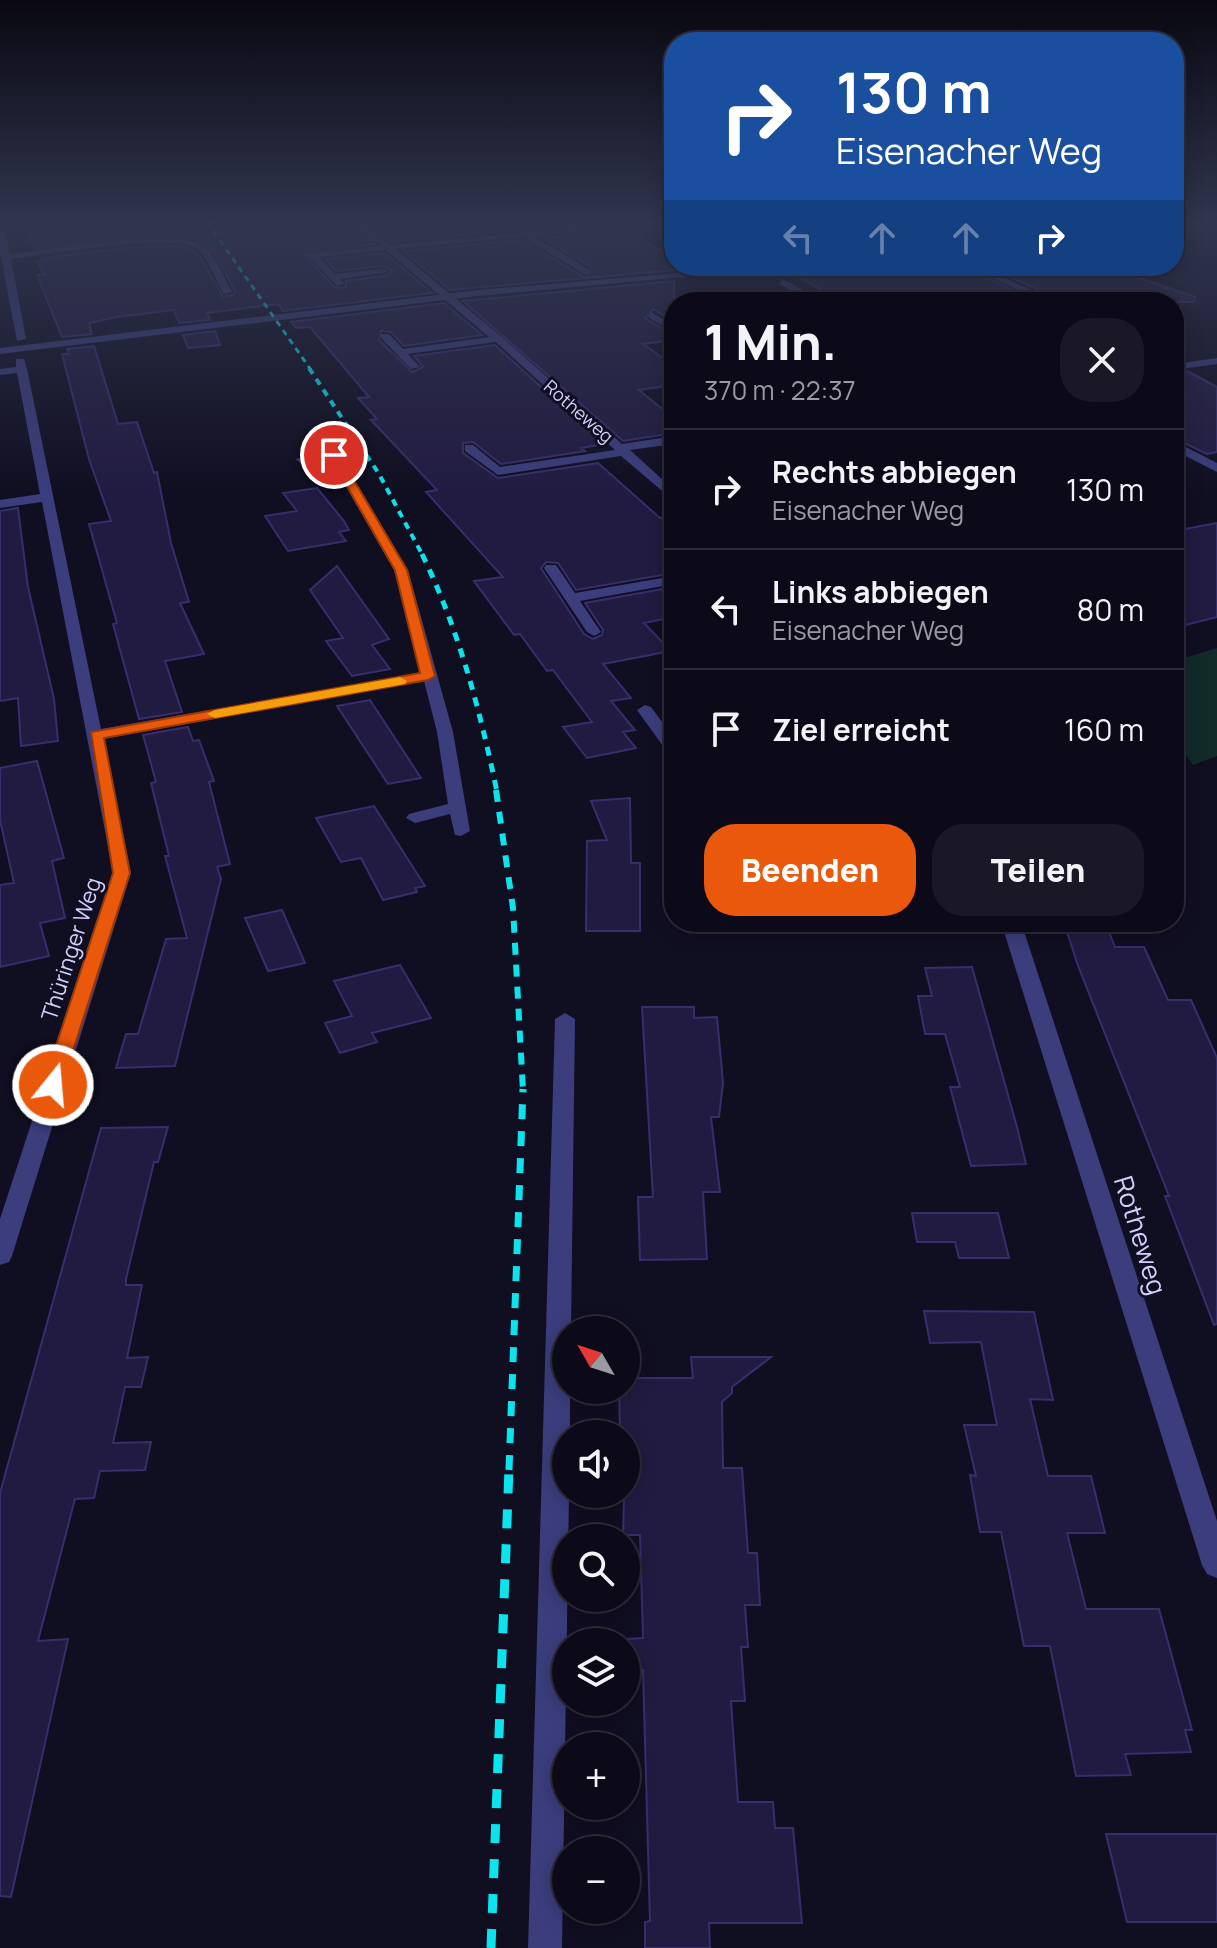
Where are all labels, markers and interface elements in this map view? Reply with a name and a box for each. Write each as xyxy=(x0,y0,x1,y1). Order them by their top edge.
text: 130 m xyxy=(836,53,992,130)
icon: right xyxy=(704,64,808,168)
text: Eisenacher Weg xyxy=(836,126,1102,175)
icon: left xyxy=(776,216,820,260)
icon: ahead xyxy=(860,216,904,260)
icon: ahead xyxy=(944,216,988,260)
icon: right xyxy=(1028,216,1072,260)
text: 1 Min. xyxy=(704,309,837,374)
button: close xyxy=(1060,318,1144,402)
text: 370 m · 22:37 xyxy=(704,372,856,408)
street label: Rotheweg xyxy=(539,374,619,448)
pin xyxy=(300,421,368,489)
icon: arrive xyxy=(312,433,356,477)
text: Rechts abbiegen xyxy=(772,451,1017,492)
icon: right xyxy=(704,467,748,511)
text: 130 m xyxy=(1066,469,1144,510)
text: Eisenacher Weg xyxy=(772,492,964,528)
text: Links abbiegen xyxy=(772,571,989,612)
icon: left xyxy=(704,587,748,631)
text: 80 m xyxy=(1077,589,1144,630)
text: Eisenacher Weg xyxy=(772,612,964,648)
icon: arrive xyxy=(704,707,748,751)
text: Ziel erreicht xyxy=(772,709,950,750)
text: 160 m xyxy=(1064,709,1144,750)
button: Beenden xyxy=(704,824,916,916)
button: Teilen xyxy=(932,824,1144,916)
street label: Thüringer Weg xyxy=(34,874,108,1024)
position arrow xyxy=(11,1043,95,1127)
street label: Rotheweg xyxy=(1106,1171,1176,1299)
north arrow xyxy=(552,1316,640,1404)
map controls xyxy=(552,1316,640,1924)
button: sound xyxy=(552,1420,640,1508)
button: search xyxy=(552,1524,640,1612)
button: layers xyxy=(552,1628,640,1716)
button: + xyxy=(552,1732,640,1820)
button: − xyxy=(552,1836,640,1924)

